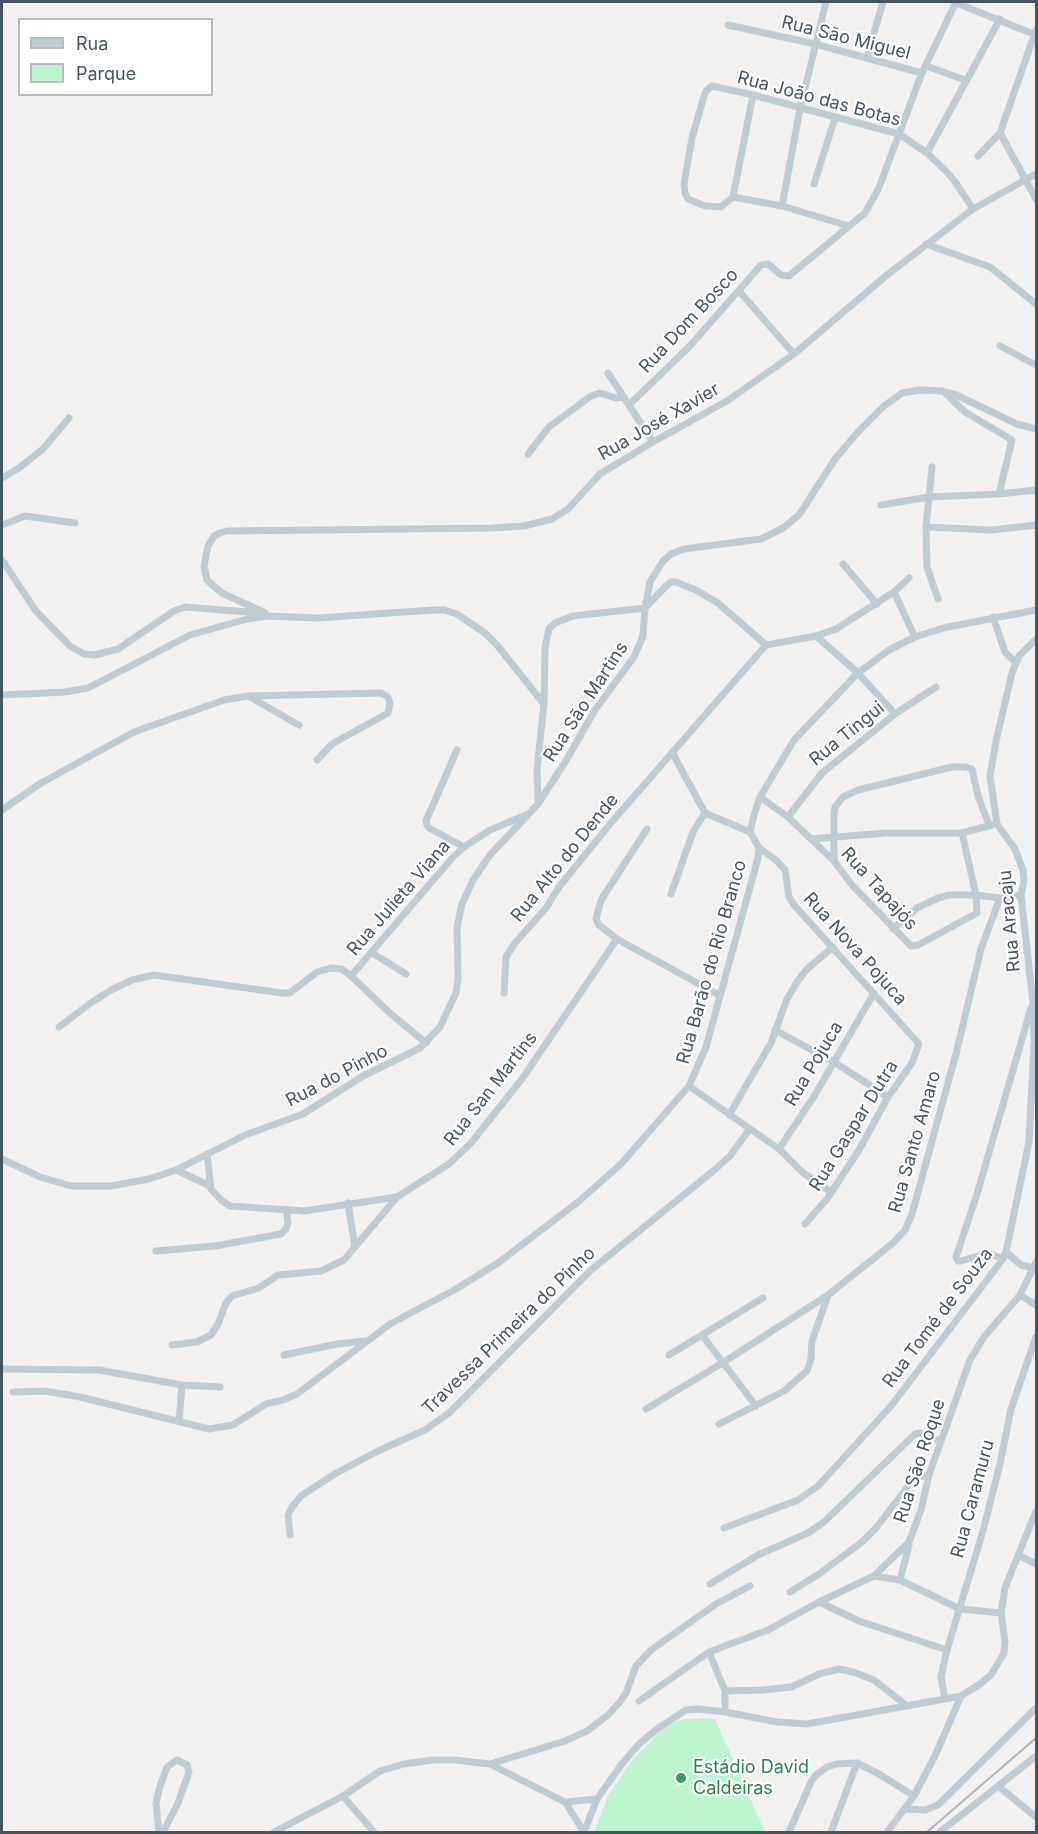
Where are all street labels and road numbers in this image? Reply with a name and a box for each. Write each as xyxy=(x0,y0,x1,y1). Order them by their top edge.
street label: Rua São Miguel xyxy=(779,12,913,64)
street label: Rua João das Botas xyxy=(735,67,903,131)
street label: Rua Dom Bosco xyxy=(635,264,743,378)
street label: Rua José Xavier xyxy=(595,379,723,465)
street label: Rua São Martins xyxy=(539,638,633,766)
street label: Rua Tingui xyxy=(805,697,889,771)
street label: Rua Alto do Dende xyxy=(507,790,623,926)
street label: Rua Julieta Viana xyxy=(343,836,455,960)
street label: Rua Tapajós xyxy=(836,843,922,935)
street label: Rua Barão do Rio Branco xyxy=(673,858,751,1066)
street label: Rua Aracaju xyxy=(995,869,1025,973)
street label: Rua Nova Pojuca xyxy=(799,888,911,1010)
street label: Rua Pojuca xyxy=(780,1018,848,1110)
street label: Rua San Martins xyxy=(440,1028,542,1150)
street label: Rua do Pinho xyxy=(282,1040,392,1112)
street label: Rua Gaspar Dutra xyxy=(805,1057,903,1195)
street label: Rua Santo Amaro xyxy=(884,1068,946,1216)
street label: Travessa Primeira do Pinho xyxy=(418,1243,600,1419)
street label: Rua Tomé de Souza xyxy=(878,1244,998,1392)
street label: Rua São Roque xyxy=(890,1396,950,1526)
street label: Rua Caramuru xyxy=(947,1438,999,1560)

